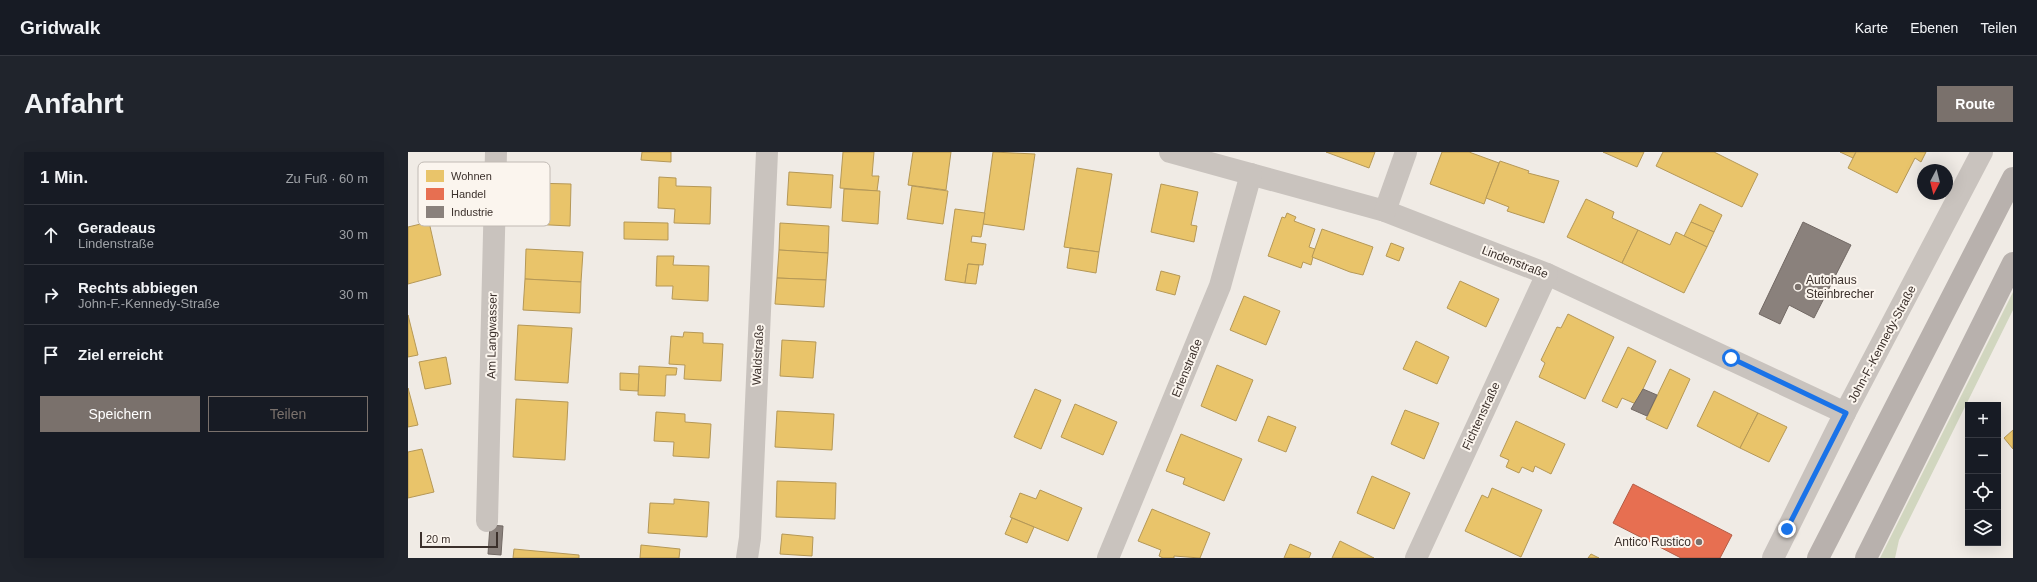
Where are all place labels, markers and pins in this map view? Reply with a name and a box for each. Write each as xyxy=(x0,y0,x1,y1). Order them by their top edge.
place label: Autohaus Steinbrecher xyxy=(1806,273,1874,301)
marker: Autohaus Steinbrecher xyxy=(1793,282,1803,292)
place label: Antico Rustico xyxy=(1614,535,1691,549)
marker: Antico Rustico xyxy=(1694,537,1704,547)

